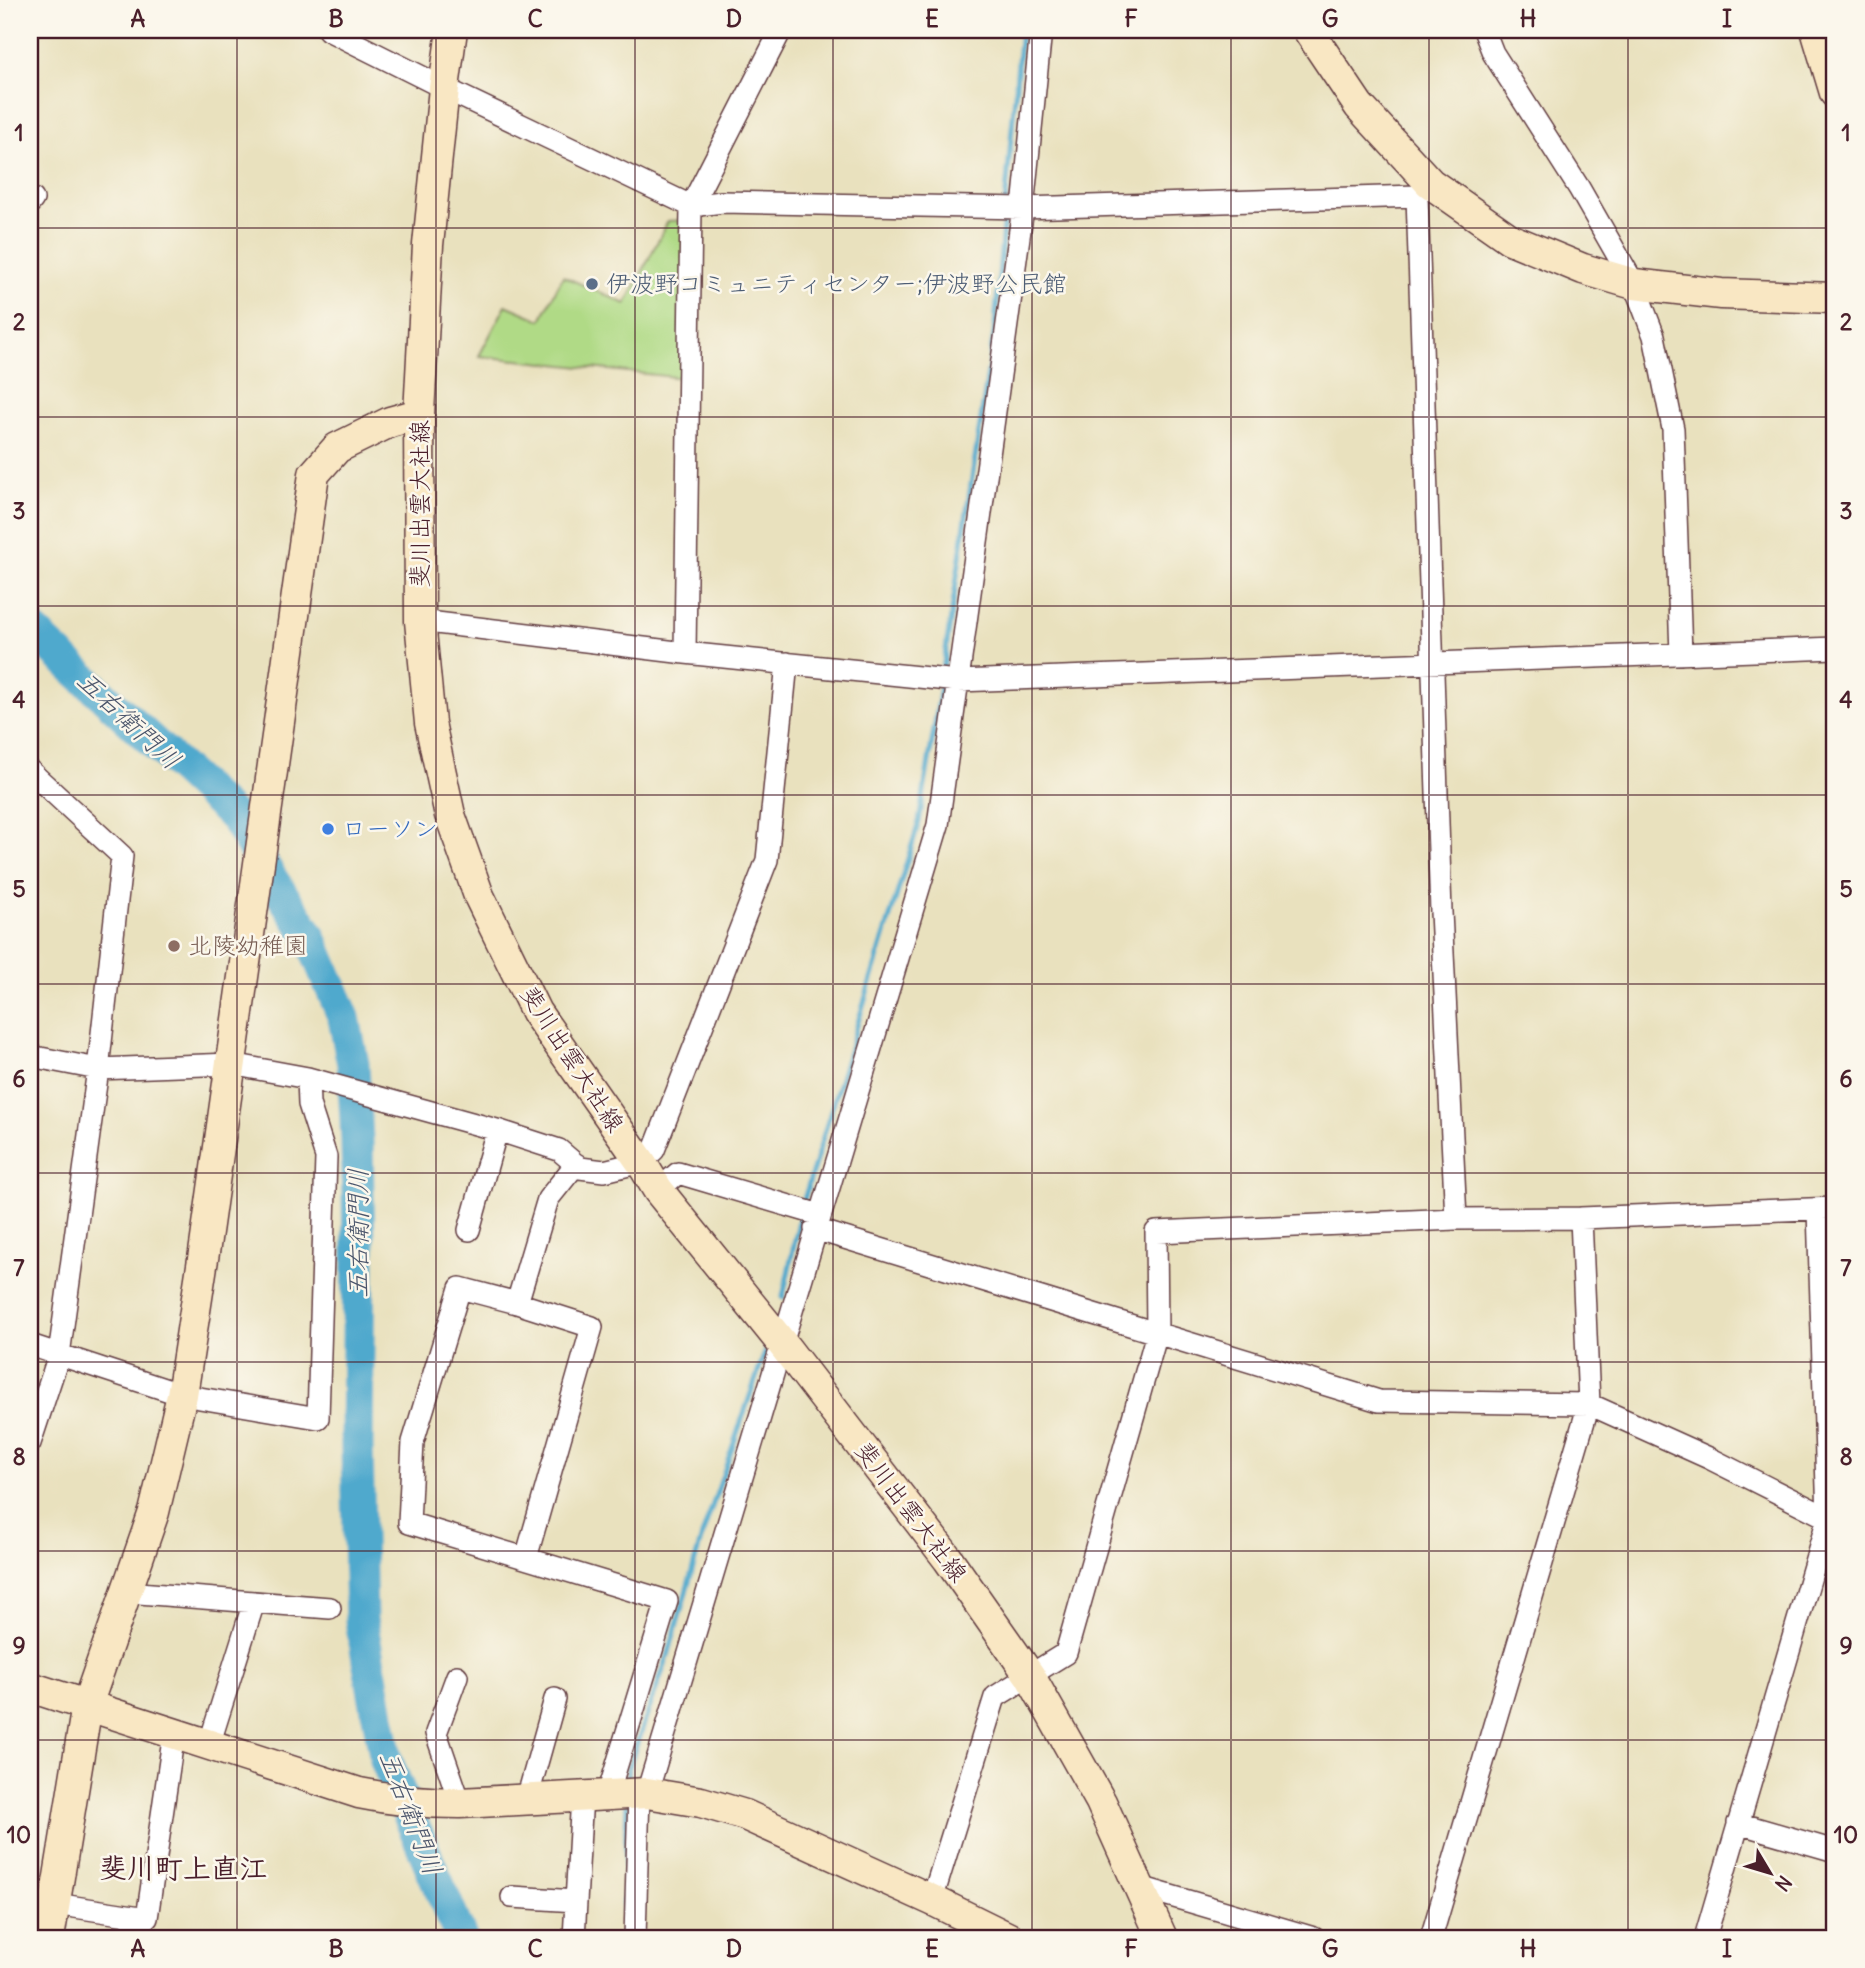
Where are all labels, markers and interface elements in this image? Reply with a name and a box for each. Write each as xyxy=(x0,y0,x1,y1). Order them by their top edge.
text: A xyxy=(131,4,146,33)
text: B xyxy=(328,4,344,33)
text: C xyxy=(527,4,543,33)
text: D xyxy=(726,4,742,33)
text: E xyxy=(925,4,939,33)
text: F xyxy=(1124,4,1138,33)
text: G xyxy=(1322,4,1338,33)
text: H xyxy=(1520,4,1536,33)
text: I xyxy=(1722,4,1732,33)
text: 1 xyxy=(14,118,24,147)
text: 1 xyxy=(1841,118,1851,147)
place label: 伊波野コミュニティセンター;伊波野公民館 xyxy=(606,268,1067,298)
marker: 伊波野コミュニティセンター;伊波野公民館 xyxy=(584,276,600,292)
text: 2 xyxy=(13,307,26,336)
text: 2 xyxy=(1840,307,1853,336)
street label: 斐川出雲大社線 xyxy=(404,420,434,588)
text: 3 xyxy=(12,496,26,525)
text: 3 xyxy=(1839,496,1853,525)
water label: 五右衛門川 xyxy=(71,663,188,776)
text: 4 xyxy=(12,685,26,714)
text: 4 xyxy=(1839,685,1853,714)
place label: ローソン xyxy=(342,813,438,843)
marker: ローソン xyxy=(320,821,336,837)
text: 5 xyxy=(12,874,26,903)
text: 5 xyxy=(1839,874,1853,903)
place label: 北陵幼稚園 xyxy=(188,930,308,960)
marker: 北陵幼稚園 xyxy=(166,938,182,954)
street label: 斐川出雲大社線 xyxy=(515,980,631,1137)
text: 6 xyxy=(12,1064,26,1093)
text: 6 xyxy=(1839,1064,1853,1093)
water label: 五右衛門川 xyxy=(341,1168,374,1298)
text: 7 xyxy=(13,1253,25,1282)
text: 7 xyxy=(1840,1253,1852,1282)
street label: 斐川出雲大社線 xyxy=(849,1435,974,1588)
text: 8 xyxy=(12,1442,26,1471)
text: 8 xyxy=(1839,1442,1853,1471)
text: 9 xyxy=(12,1631,26,1660)
text: 9 xyxy=(1839,1631,1853,1660)
water label: 五右衛門川 xyxy=(373,1746,450,1879)
text: 10 xyxy=(7,1820,31,1849)
text: 10 xyxy=(1834,1820,1858,1849)
north arrow xyxy=(1736,1839,1806,1909)
district label: 斐川町上直江 xyxy=(99,1850,267,1886)
text: N xyxy=(1770,1871,1797,1896)
text: A xyxy=(131,1934,146,1963)
text: B xyxy=(328,1934,344,1963)
text: C xyxy=(527,1934,543,1963)
text: D xyxy=(726,1934,742,1963)
text: E xyxy=(925,1934,939,1963)
text: F xyxy=(1124,1934,1138,1963)
text: G xyxy=(1322,1934,1338,1963)
text: H xyxy=(1520,1934,1536,1963)
text: I xyxy=(1722,1934,1732,1963)

